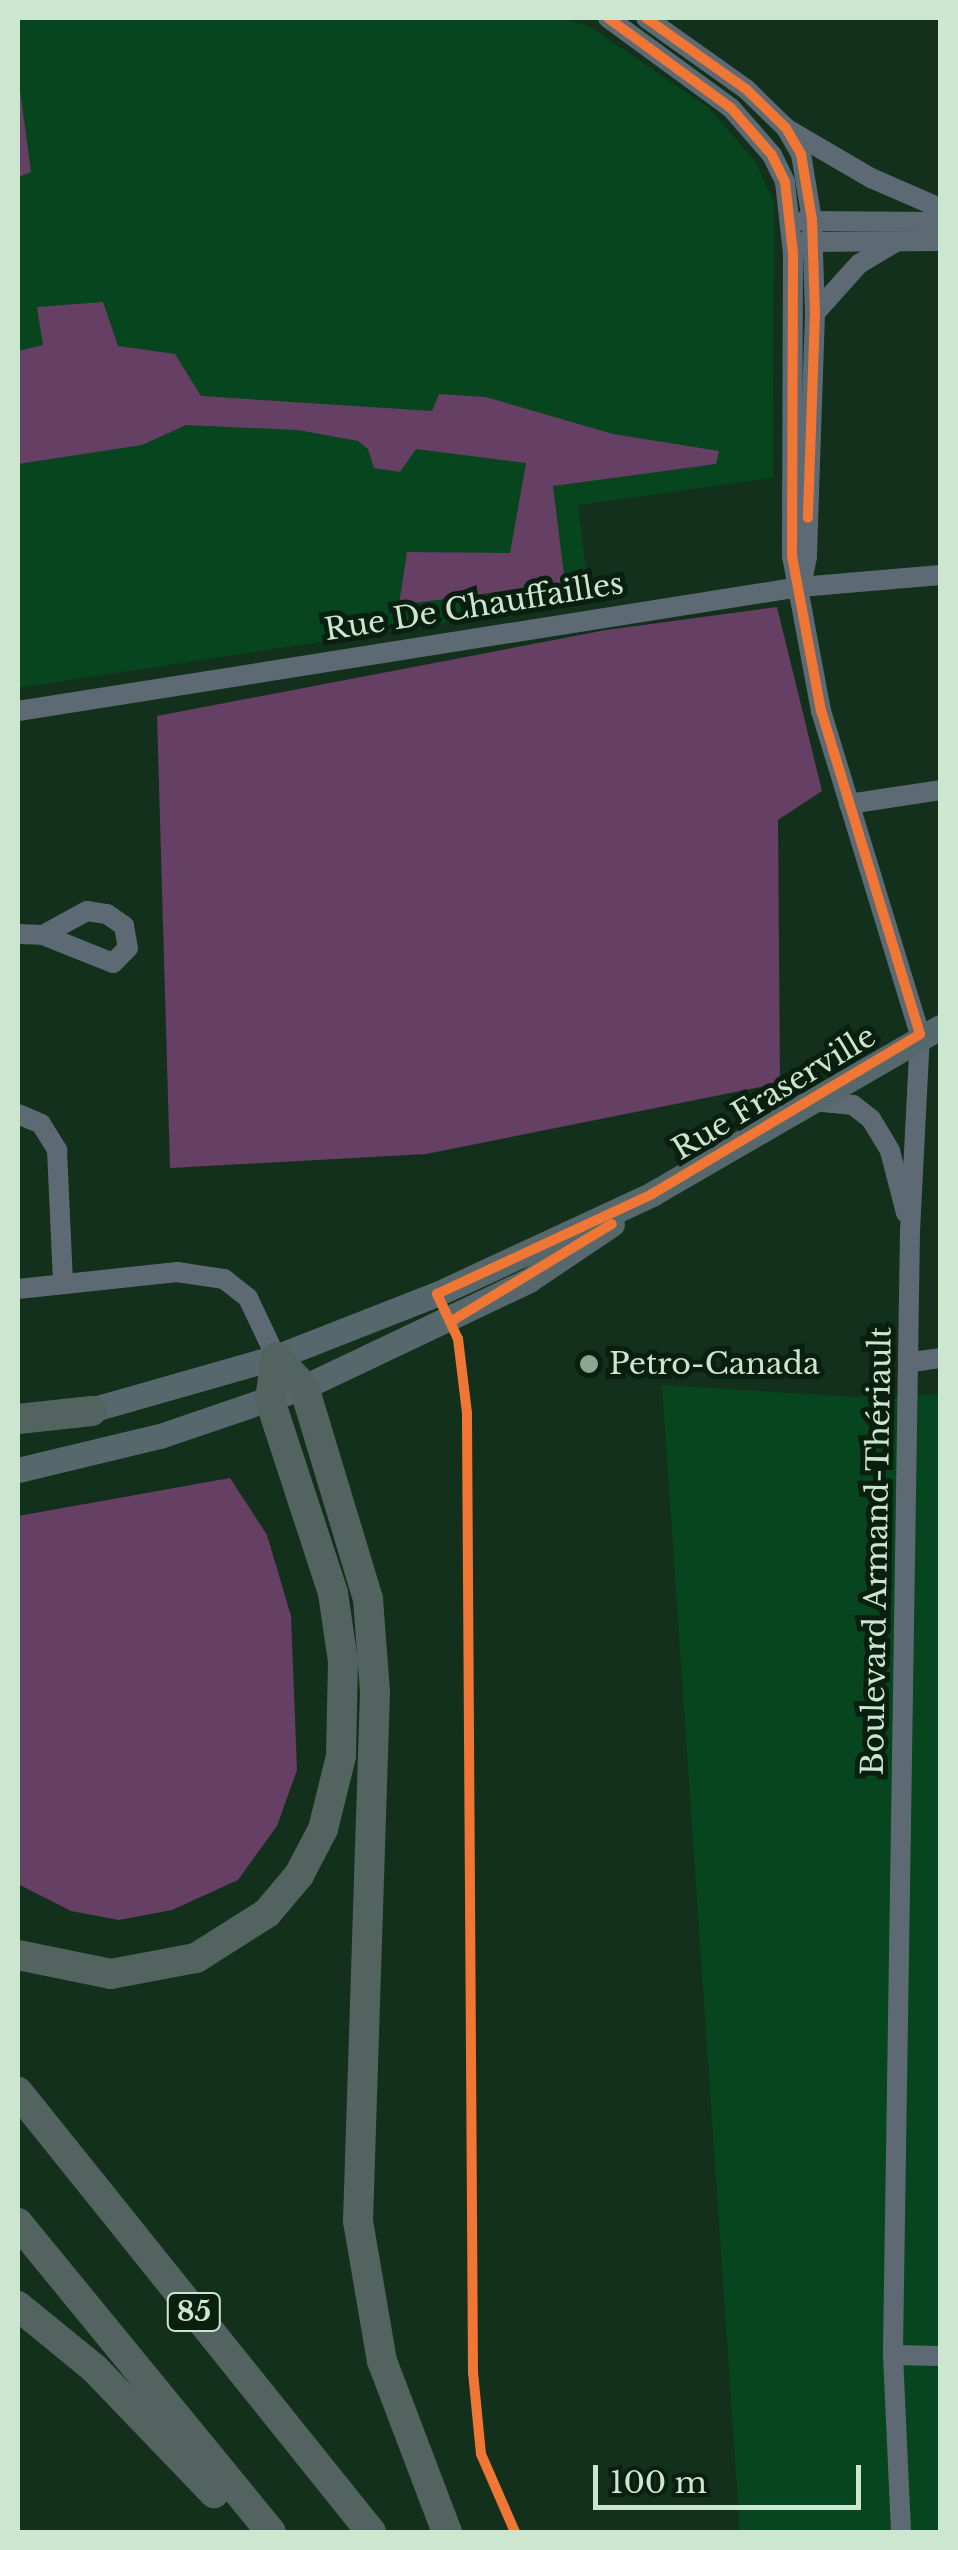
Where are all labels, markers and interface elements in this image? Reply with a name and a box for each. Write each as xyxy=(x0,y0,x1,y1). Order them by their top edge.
street label: Rue De Chauffailles xyxy=(322,566,626,648)
street label: Rue Fraserville xyxy=(666,1018,882,1168)
street label: Boulevard Armand-Thériault xyxy=(855,1326,899,1776)
place label: Petro-Canada xyxy=(609,1346,820,1382)
marker: Petro-Canada xyxy=(578,1353,600,1375)
road number: 85 xyxy=(166,2289,222,2335)
scale bar xyxy=(598,2445,866,2507)
text: 100 m xyxy=(610,2464,707,2501)

